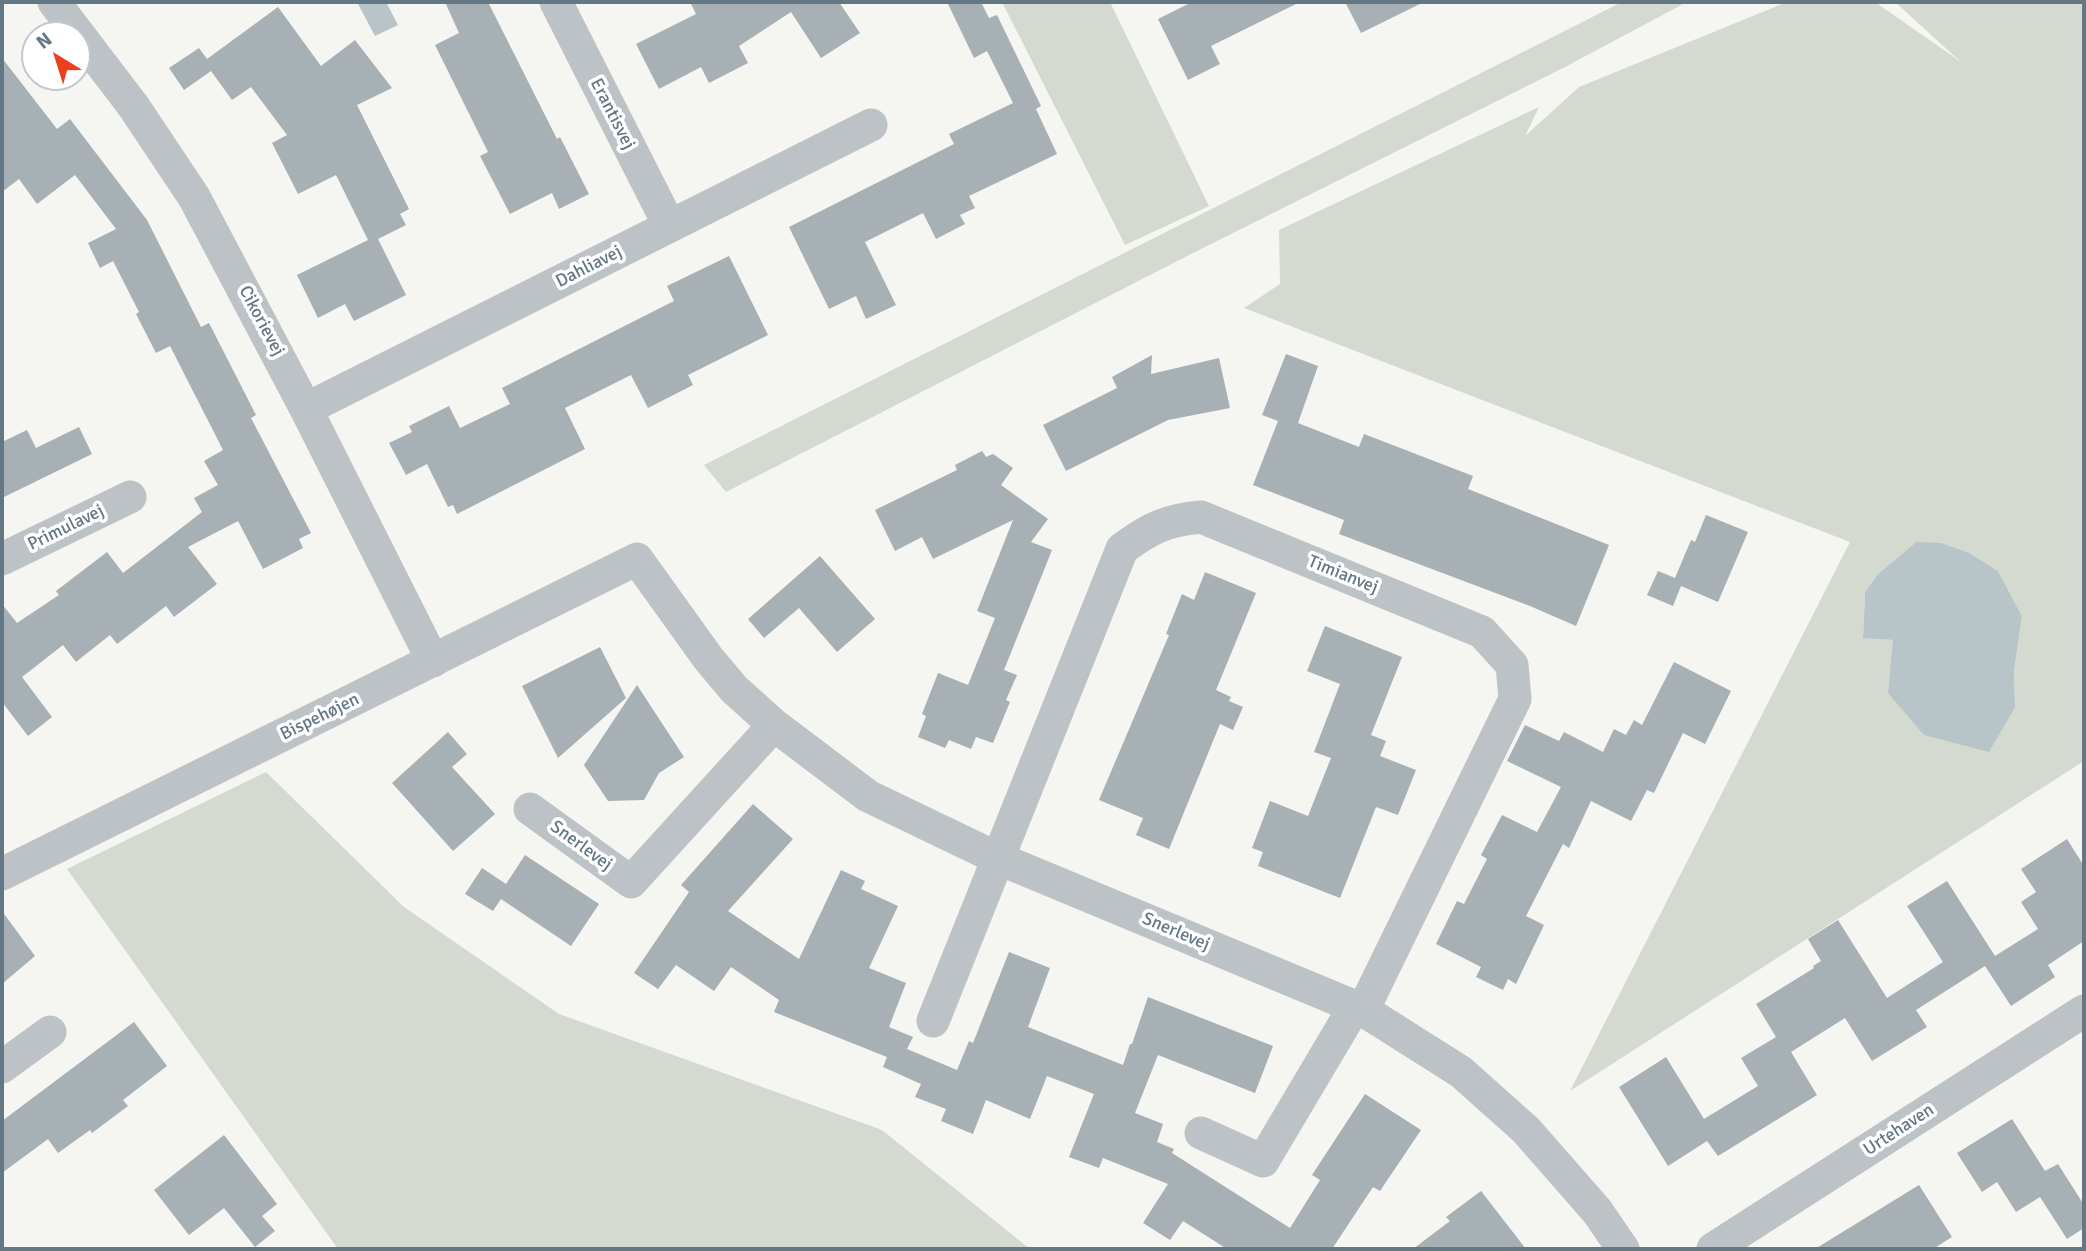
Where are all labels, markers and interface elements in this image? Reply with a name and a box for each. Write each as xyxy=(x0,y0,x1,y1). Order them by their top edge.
north arrow xyxy=(21,21,91,91)
text: N xyxy=(32,28,57,55)
street label: Erantisvej xyxy=(585,75,639,153)
street label: Dahliavej xyxy=(552,241,626,293)
street label: Cikorievej xyxy=(234,282,288,360)
street label: Primulavej xyxy=(24,500,108,556)
street label: Timianvej xyxy=(1305,551,1381,599)
street label: Bispehøjen xyxy=(277,689,363,745)
street label: Snerlevej xyxy=(546,816,616,876)
street label: Snerlevej xyxy=(1139,908,1213,956)
street label: Urtehaven xyxy=(1860,1099,1938,1161)

